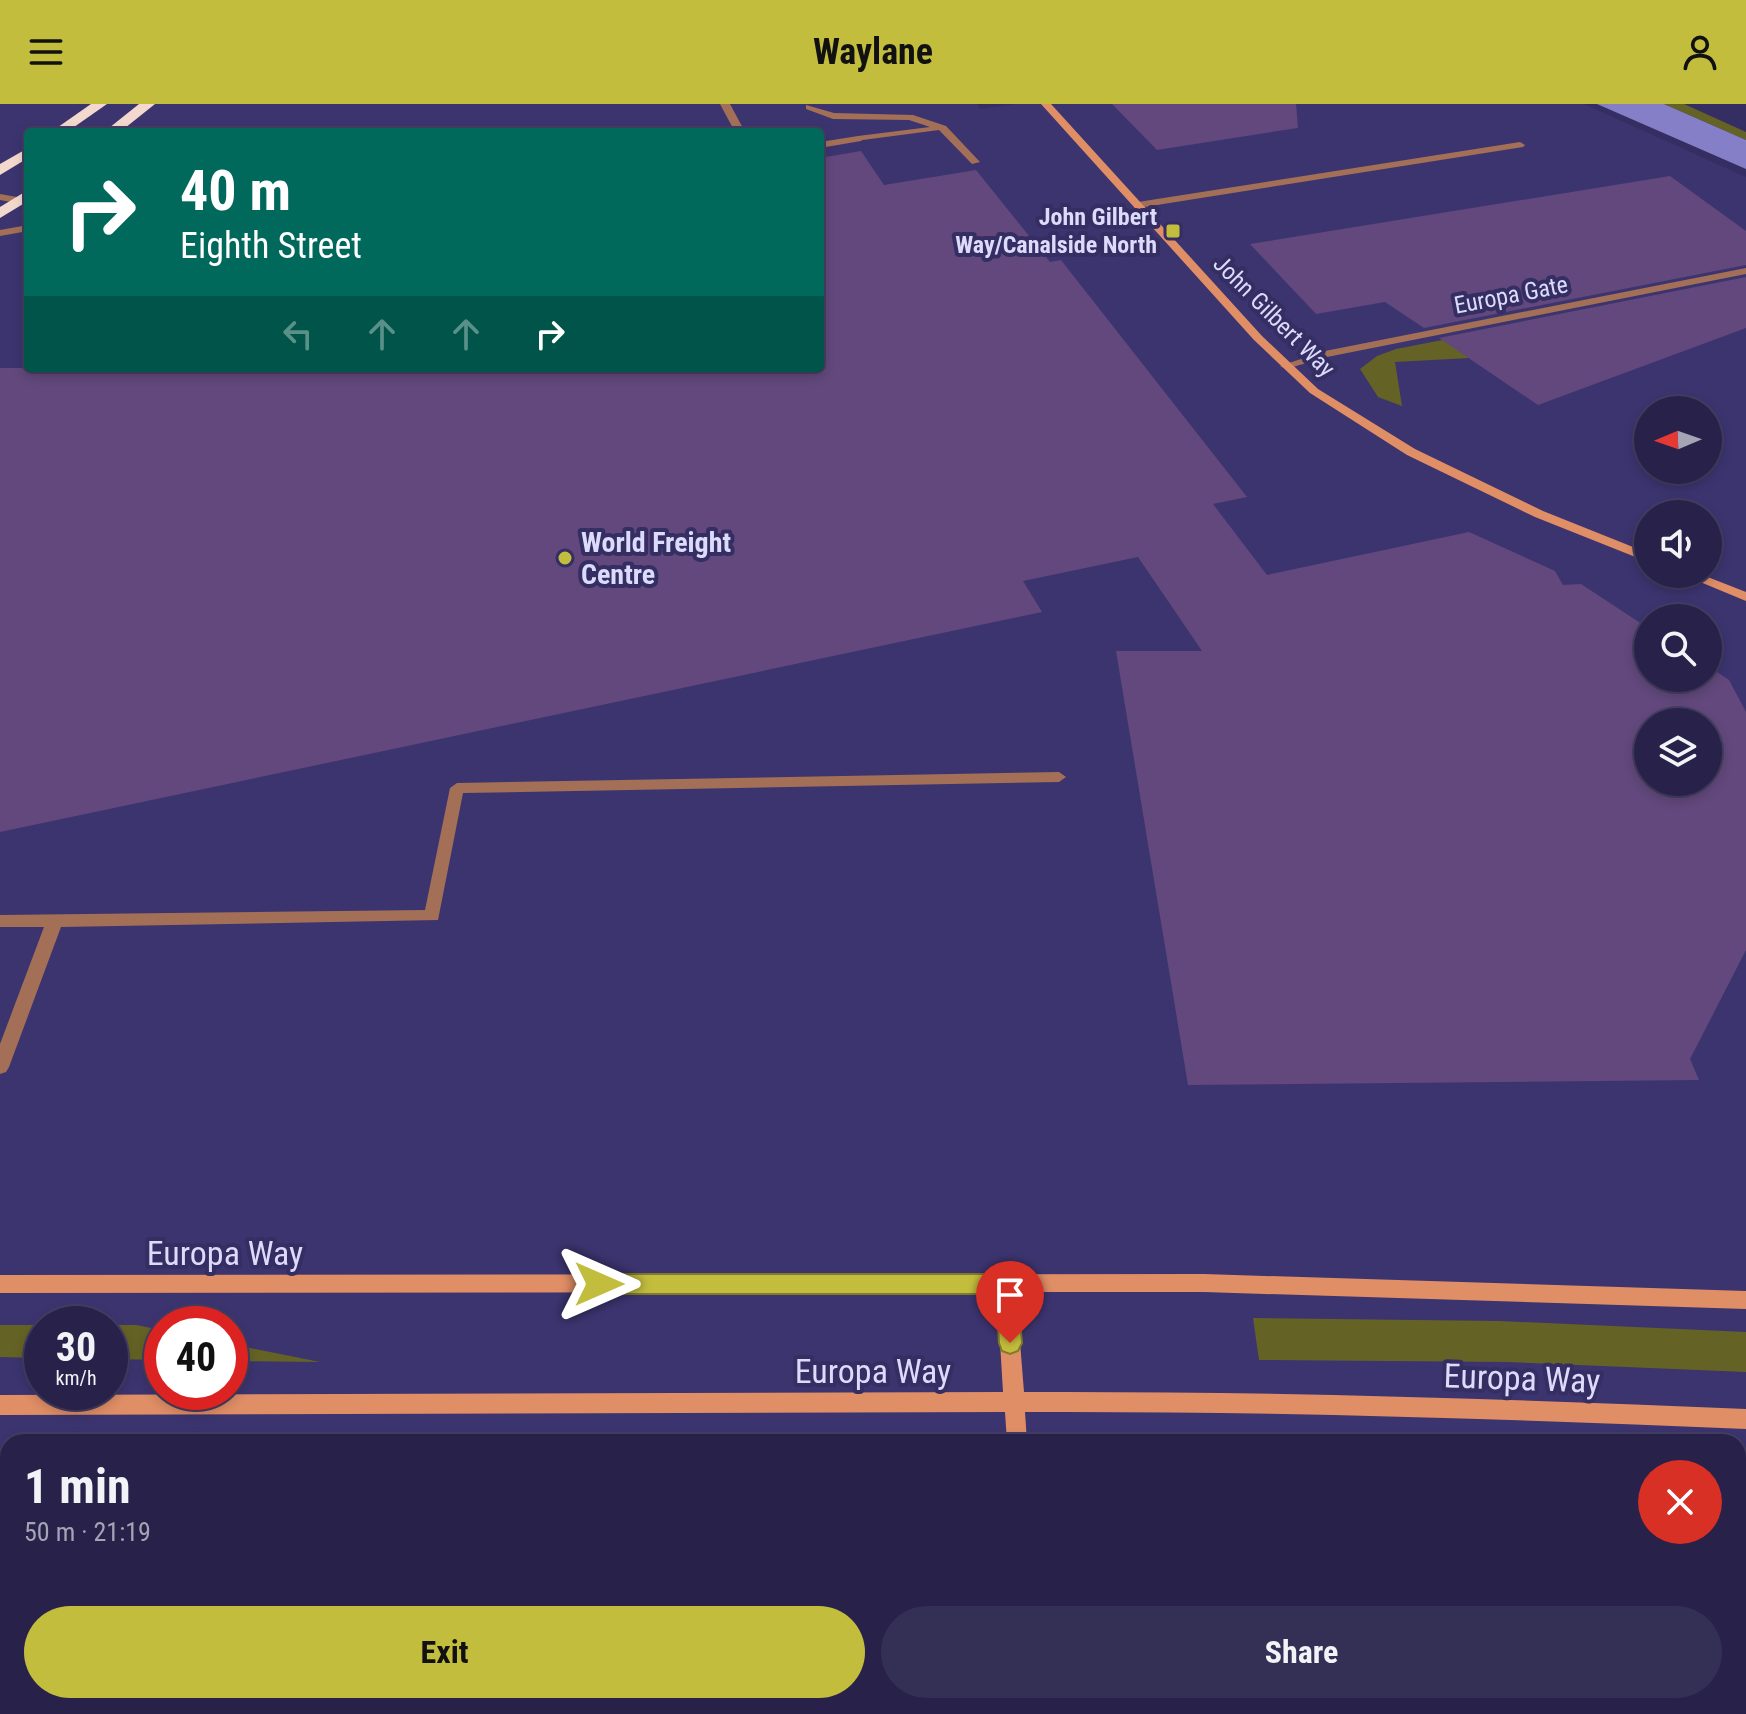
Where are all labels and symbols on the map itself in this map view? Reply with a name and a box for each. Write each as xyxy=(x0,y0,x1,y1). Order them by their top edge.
place label: John Gilbert Way/Canalside North xyxy=(955,203,1157,259)
marker: John Gilbert Way/Canalside North xyxy=(1164,222,1182,240)
street label: John Gilbert Way xyxy=(1207,249,1341,383)
street label: Europa Gate xyxy=(1452,270,1570,320)
north arrow xyxy=(1634,396,1722,484)
place label: World Freight Centre xyxy=(581,526,731,591)
marker: World Freight Centre xyxy=(556,549,574,567)
street label: Europa Way xyxy=(147,1233,303,1273)
position arrow xyxy=(557,1242,641,1326)
pin xyxy=(976,1261,1044,1343)
speed limit sign: 40 xyxy=(144,1306,248,1410)
street label: Europa Way xyxy=(795,1351,951,1391)
street label: Europa Way xyxy=(1443,1355,1601,1401)

